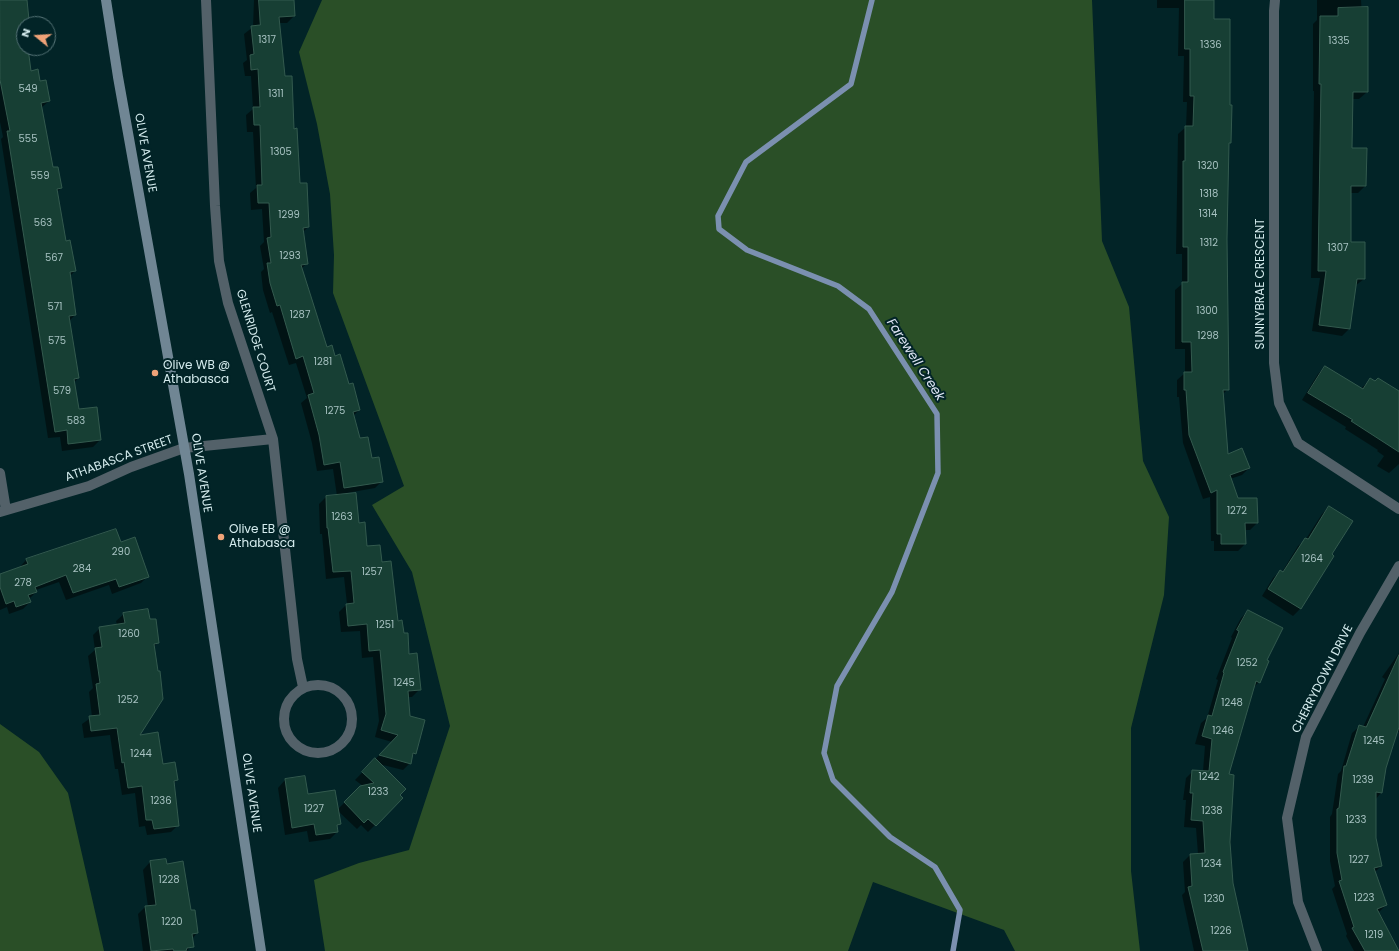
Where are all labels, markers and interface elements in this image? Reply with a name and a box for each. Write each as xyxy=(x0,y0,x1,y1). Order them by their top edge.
north arrow xyxy=(16,16,56,56)
text: N xyxy=(17,26,34,39)
house number: 1317 xyxy=(258,34,276,46)
house number: 1335 xyxy=(1328,35,1350,47)
house number: 1336 xyxy=(1200,39,1222,51)
house number: 549 xyxy=(19,83,37,95)
house number: 1311 xyxy=(268,88,284,100)
street label: OLIVE AVENUE xyxy=(131,112,159,194)
house number: 555 xyxy=(19,133,37,145)
house number: 1305 xyxy=(270,146,292,158)
house number: 1320 xyxy=(1197,160,1219,172)
house number: 559 xyxy=(31,170,49,182)
house number: 1318 xyxy=(1200,188,1218,200)
house number: 1314 xyxy=(1199,208,1217,220)
house number: 1299 xyxy=(278,209,300,221)
house number: 563 xyxy=(34,217,52,229)
street label: SUNNYBRAE CRESCENT xyxy=(1254,218,1268,350)
house number: 1312 xyxy=(1200,237,1218,249)
house number: 1307 xyxy=(1328,242,1348,254)
house number: 1293 xyxy=(279,250,301,262)
house number: 567 xyxy=(45,252,63,264)
street label: GLENRIDGE COURT xyxy=(232,288,278,394)
house number: 571 xyxy=(48,301,62,313)
house number: 1300 xyxy=(1196,305,1218,317)
house number: 1287 xyxy=(290,309,310,321)
water label: Farewell Creek xyxy=(883,316,947,404)
house number: 1298 xyxy=(1197,330,1219,342)
house number: 575 xyxy=(48,335,66,347)
house number: 1281 xyxy=(314,356,332,368)
place label: Olive WB @ Athabasca xyxy=(163,359,230,387)
marker: Olive WB @ Athabasca xyxy=(150,368,160,378)
house number: 579 xyxy=(53,385,71,397)
house number: 1275 xyxy=(325,405,345,417)
house number: 583 xyxy=(67,415,85,427)
street label: OLIVE AVENUE xyxy=(188,432,214,514)
street label: ATHABASCA STREET xyxy=(63,433,175,485)
house number: 1272 xyxy=(1227,505,1247,517)
house number: 1263 xyxy=(331,511,353,523)
place label: Olive EB @ Athabasca xyxy=(229,523,295,551)
marker: Olive EB @ Athabasca xyxy=(216,532,226,542)
house number: 290 xyxy=(112,546,130,558)
house number: 1264 xyxy=(1301,553,1323,565)
house number: 284 xyxy=(73,563,91,575)
house number: 1257 xyxy=(362,566,382,578)
house number: 278 xyxy=(14,577,32,589)
house number: 1251 xyxy=(376,619,394,631)
street label: CHERRYDOWN DRIVE xyxy=(1289,622,1357,736)
house number: 1260 xyxy=(118,628,140,640)
house number: 1252 xyxy=(1237,657,1257,669)
house number: 1245 xyxy=(393,677,415,689)
house number: 1252 xyxy=(118,694,138,706)
house number: 1248 xyxy=(1221,697,1243,709)
house number: 1246 xyxy=(1212,725,1234,737)
house number: 1245 xyxy=(1363,735,1385,747)
house number: 1244 xyxy=(130,748,152,760)
street label: OLIVE AVENUE xyxy=(238,752,264,834)
house number: 1242 xyxy=(1199,771,1219,783)
house number: 1239 xyxy=(1352,774,1374,786)
house number: 1233 xyxy=(368,786,388,798)
house number: 1236 xyxy=(150,795,172,807)
house number: 1227 xyxy=(304,803,324,815)
house number: 1238 xyxy=(1201,805,1223,817)
house number: 1233 xyxy=(1346,814,1366,826)
house number: 1227 xyxy=(1349,854,1369,866)
house number: 1234 xyxy=(1200,858,1222,870)
house number: 1228 xyxy=(158,874,180,886)
house number: 1223 xyxy=(1354,892,1374,904)
house number: 1230 xyxy=(1203,893,1225,905)
house number: 1220 xyxy=(162,916,182,928)
house number: 1226 xyxy=(1210,925,1232,937)
house number: 1219 xyxy=(1365,929,1383,941)

